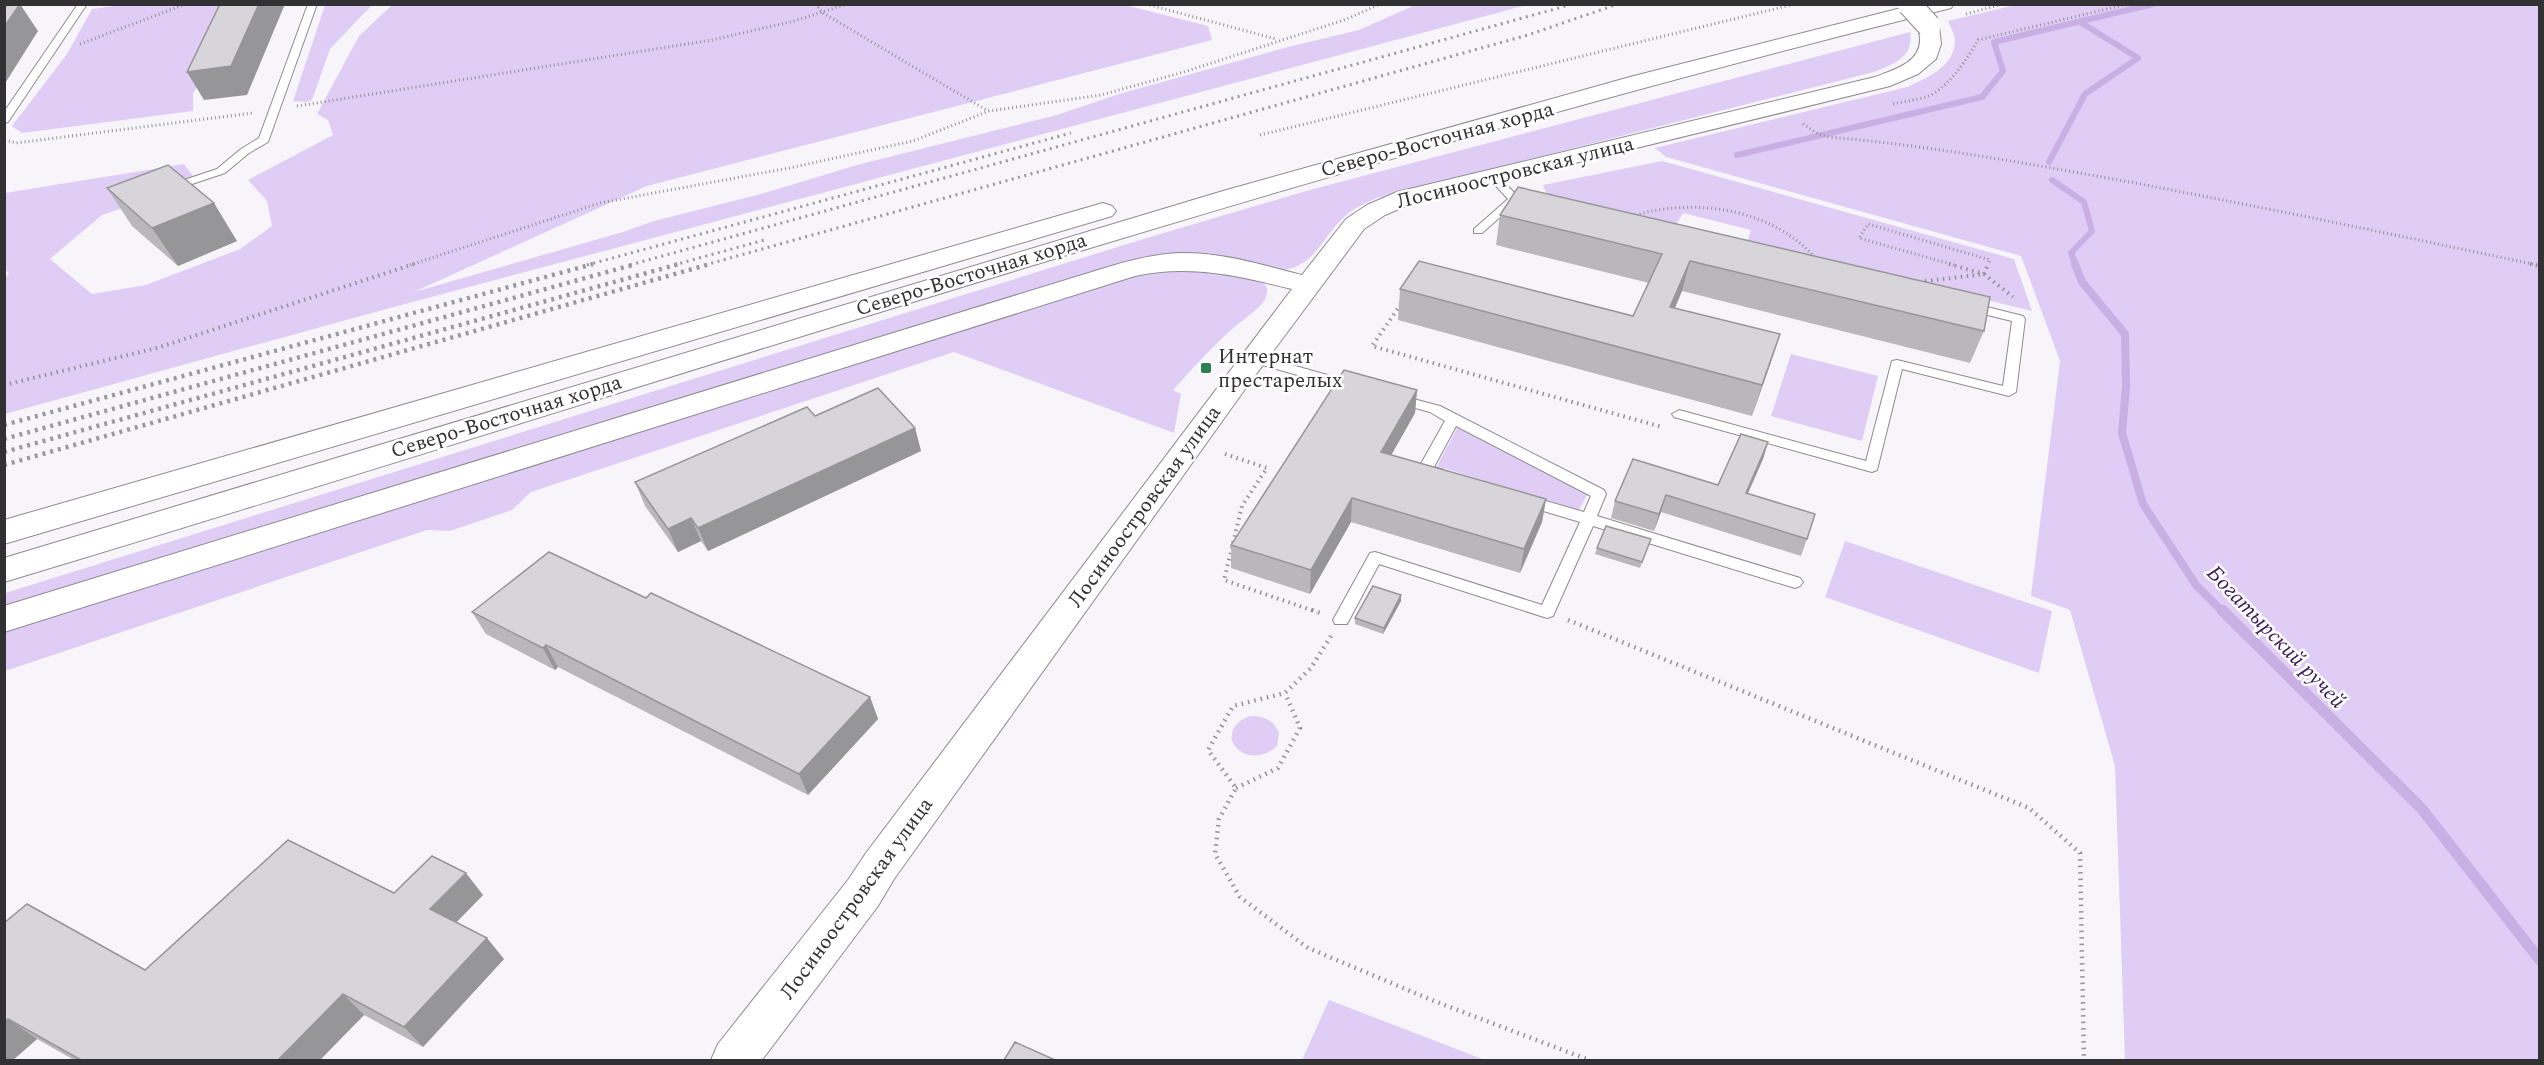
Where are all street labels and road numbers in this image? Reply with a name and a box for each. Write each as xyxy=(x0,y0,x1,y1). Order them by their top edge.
street label: Северо-Восточная хорда xyxy=(1317,93,1558,187)
street label: Лосиноостровская улица xyxy=(1393,128,1638,218)
street label: Северо-Восточная хорда xyxy=(852,224,1092,325)
street label: Северо-Восточная хорда xyxy=(387,366,627,467)
street label: Лосиноостровская улица xyxy=(1060,398,1230,615)
street label: Лосиноостровская улица xyxy=(772,790,942,1007)

